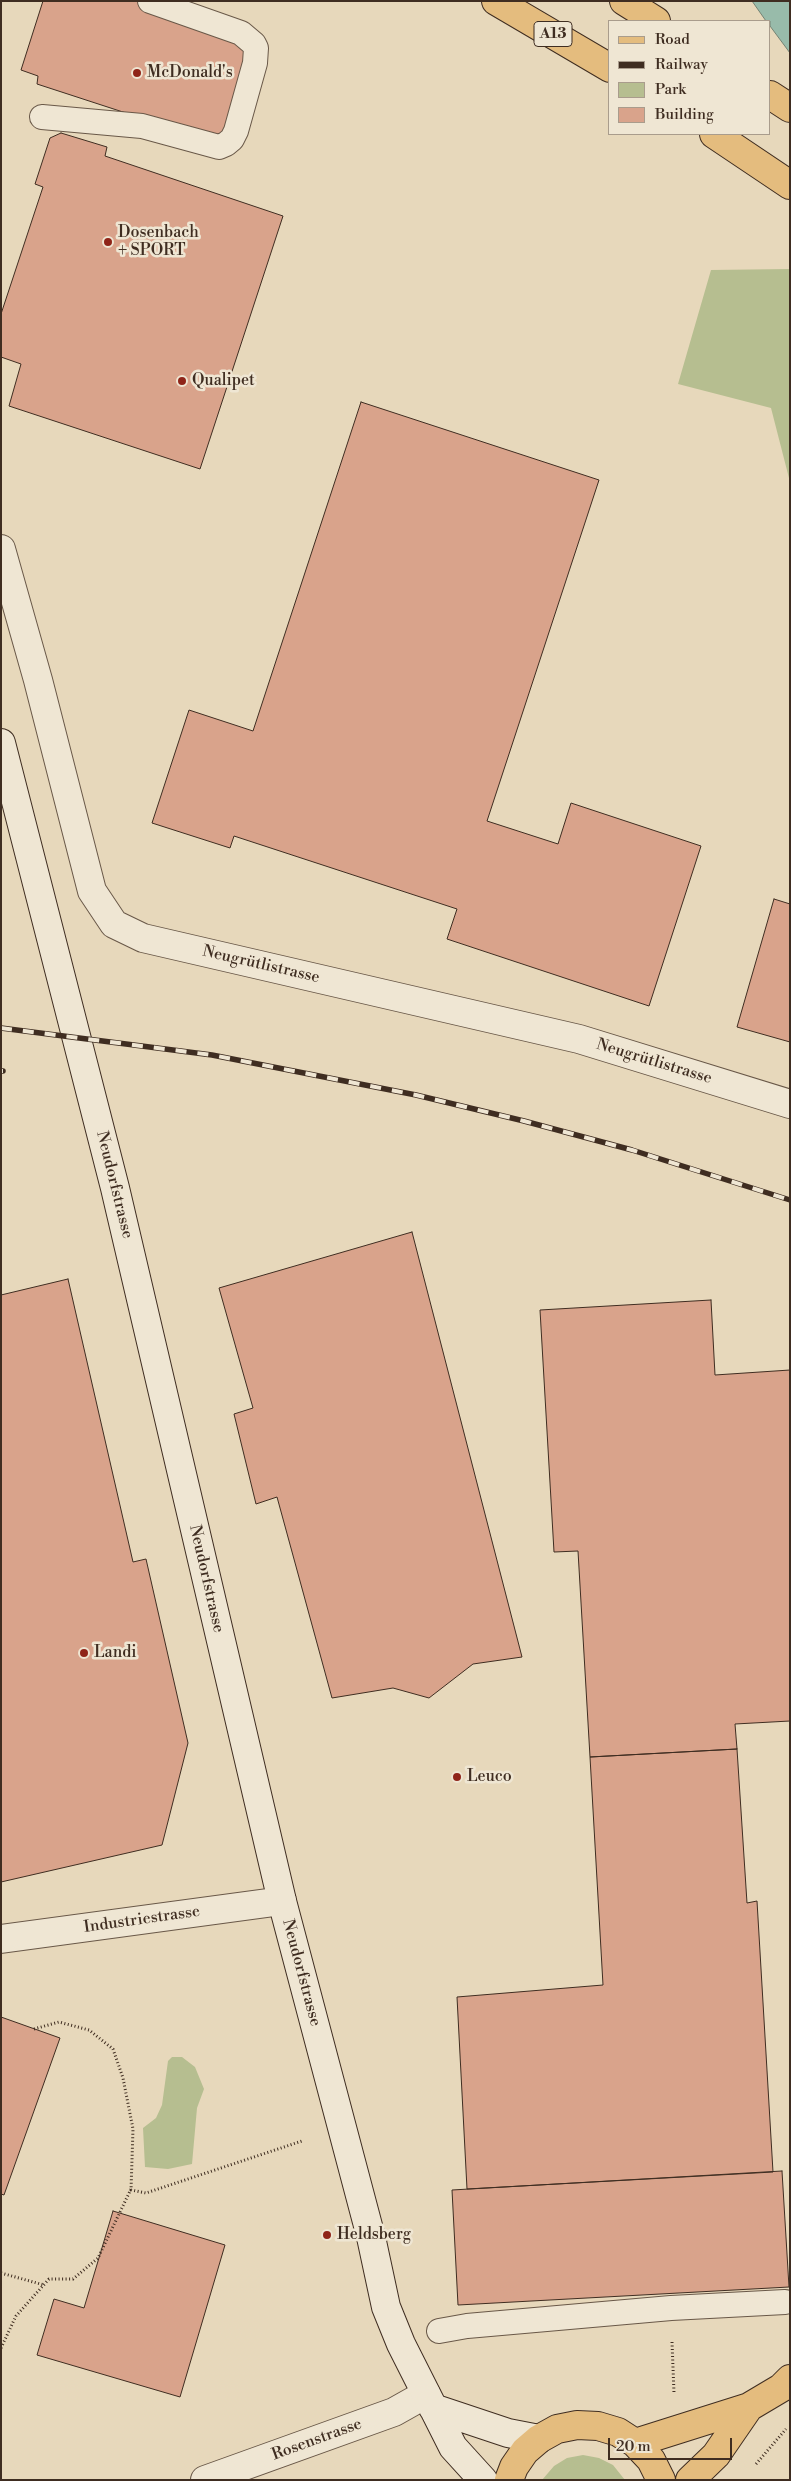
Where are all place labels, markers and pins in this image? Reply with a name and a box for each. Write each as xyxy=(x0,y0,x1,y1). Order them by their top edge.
place label: McDonald's xyxy=(147,63,233,83)
marker: McDonald's xyxy=(131,67,143,79)
place label: Dosenbach + SPORT xyxy=(118,223,199,261)
marker: Dosenbach + SPORT xyxy=(102,236,114,248)
place label: Qualipet xyxy=(192,371,255,391)
marker: Qualipet xyxy=(176,375,188,387)
place label: Landi xyxy=(94,1643,137,1663)
marker: Landi xyxy=(78,1647,90,1659)
place label: Leuco xyxy=(467,1767,512,1787)
marker: Leuco xyxy=(451,1771,463,1783)
place label: Heldsberg xyxy=(337,2225,411,2245)
marker: Heldsberg xyxy=(321,2229,333,2241)

